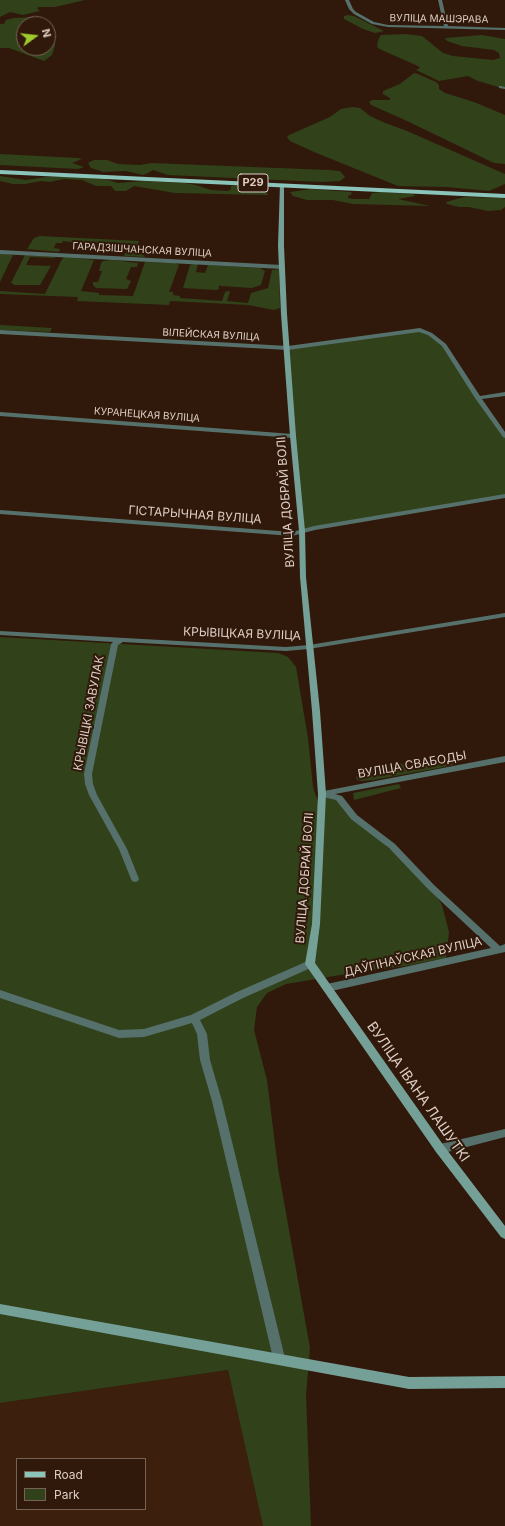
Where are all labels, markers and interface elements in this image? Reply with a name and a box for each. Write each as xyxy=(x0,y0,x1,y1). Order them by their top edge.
street label: ВУЛІЦА МАШЭРАВА xyxy=(390,12,488,26)
north arrow xyxy=(16,16,56,56)
text: N xyxy=(39,27,54,39)
road number: Р29 xyxy=(238,174,268,192)
street label: ГАРАДЗІШЧАНСКАЯ ВУЛІЦА xyxy=(72,240,212,260)
street label: ВІЛЕЙСКАЯ ВУЛІЦА xyxy=(162,326,260,344)
street label: КУРАНЕЦКАЯ ВУЛІЦА xyxy=(94,405,200,425)
street label: ВУЛІЦА ДОБРАЙ ВОЛІ xyxy=(274,436,298,568)
street label: ГІСТАРЫЧНАЯ ВУЛІЦА xyxy=(128,503,262,527)
street label: КРЫВІЦКАЯ ВУЛІЦА xyxy=(183,625,301,643)
street label: КРЫВІЦКІ ЗАВУЛАК xyxy=(71,654,107,772)
street label: ВУЛІЦА СВАБОДЫ xyxy=(357,748,467,782)
street label: ВУЛІЦА ДОБРАЙ ВОЛІ xyxy=(293,812,317,944)
street label: ДАЎГІНАЎСКАЯ ВУЛІЦА xyxy=(343,934,483,980)
street label: ВУЛІЦА ІВАНА ЛАШУТКІ xyxy=(363,1019,473,1165)
legend xyxy=(16,1458,146,1510)
text: Road xyxy=(54,1467,83,1482)
text: Park xyxy=(54,1487,80,1502)

